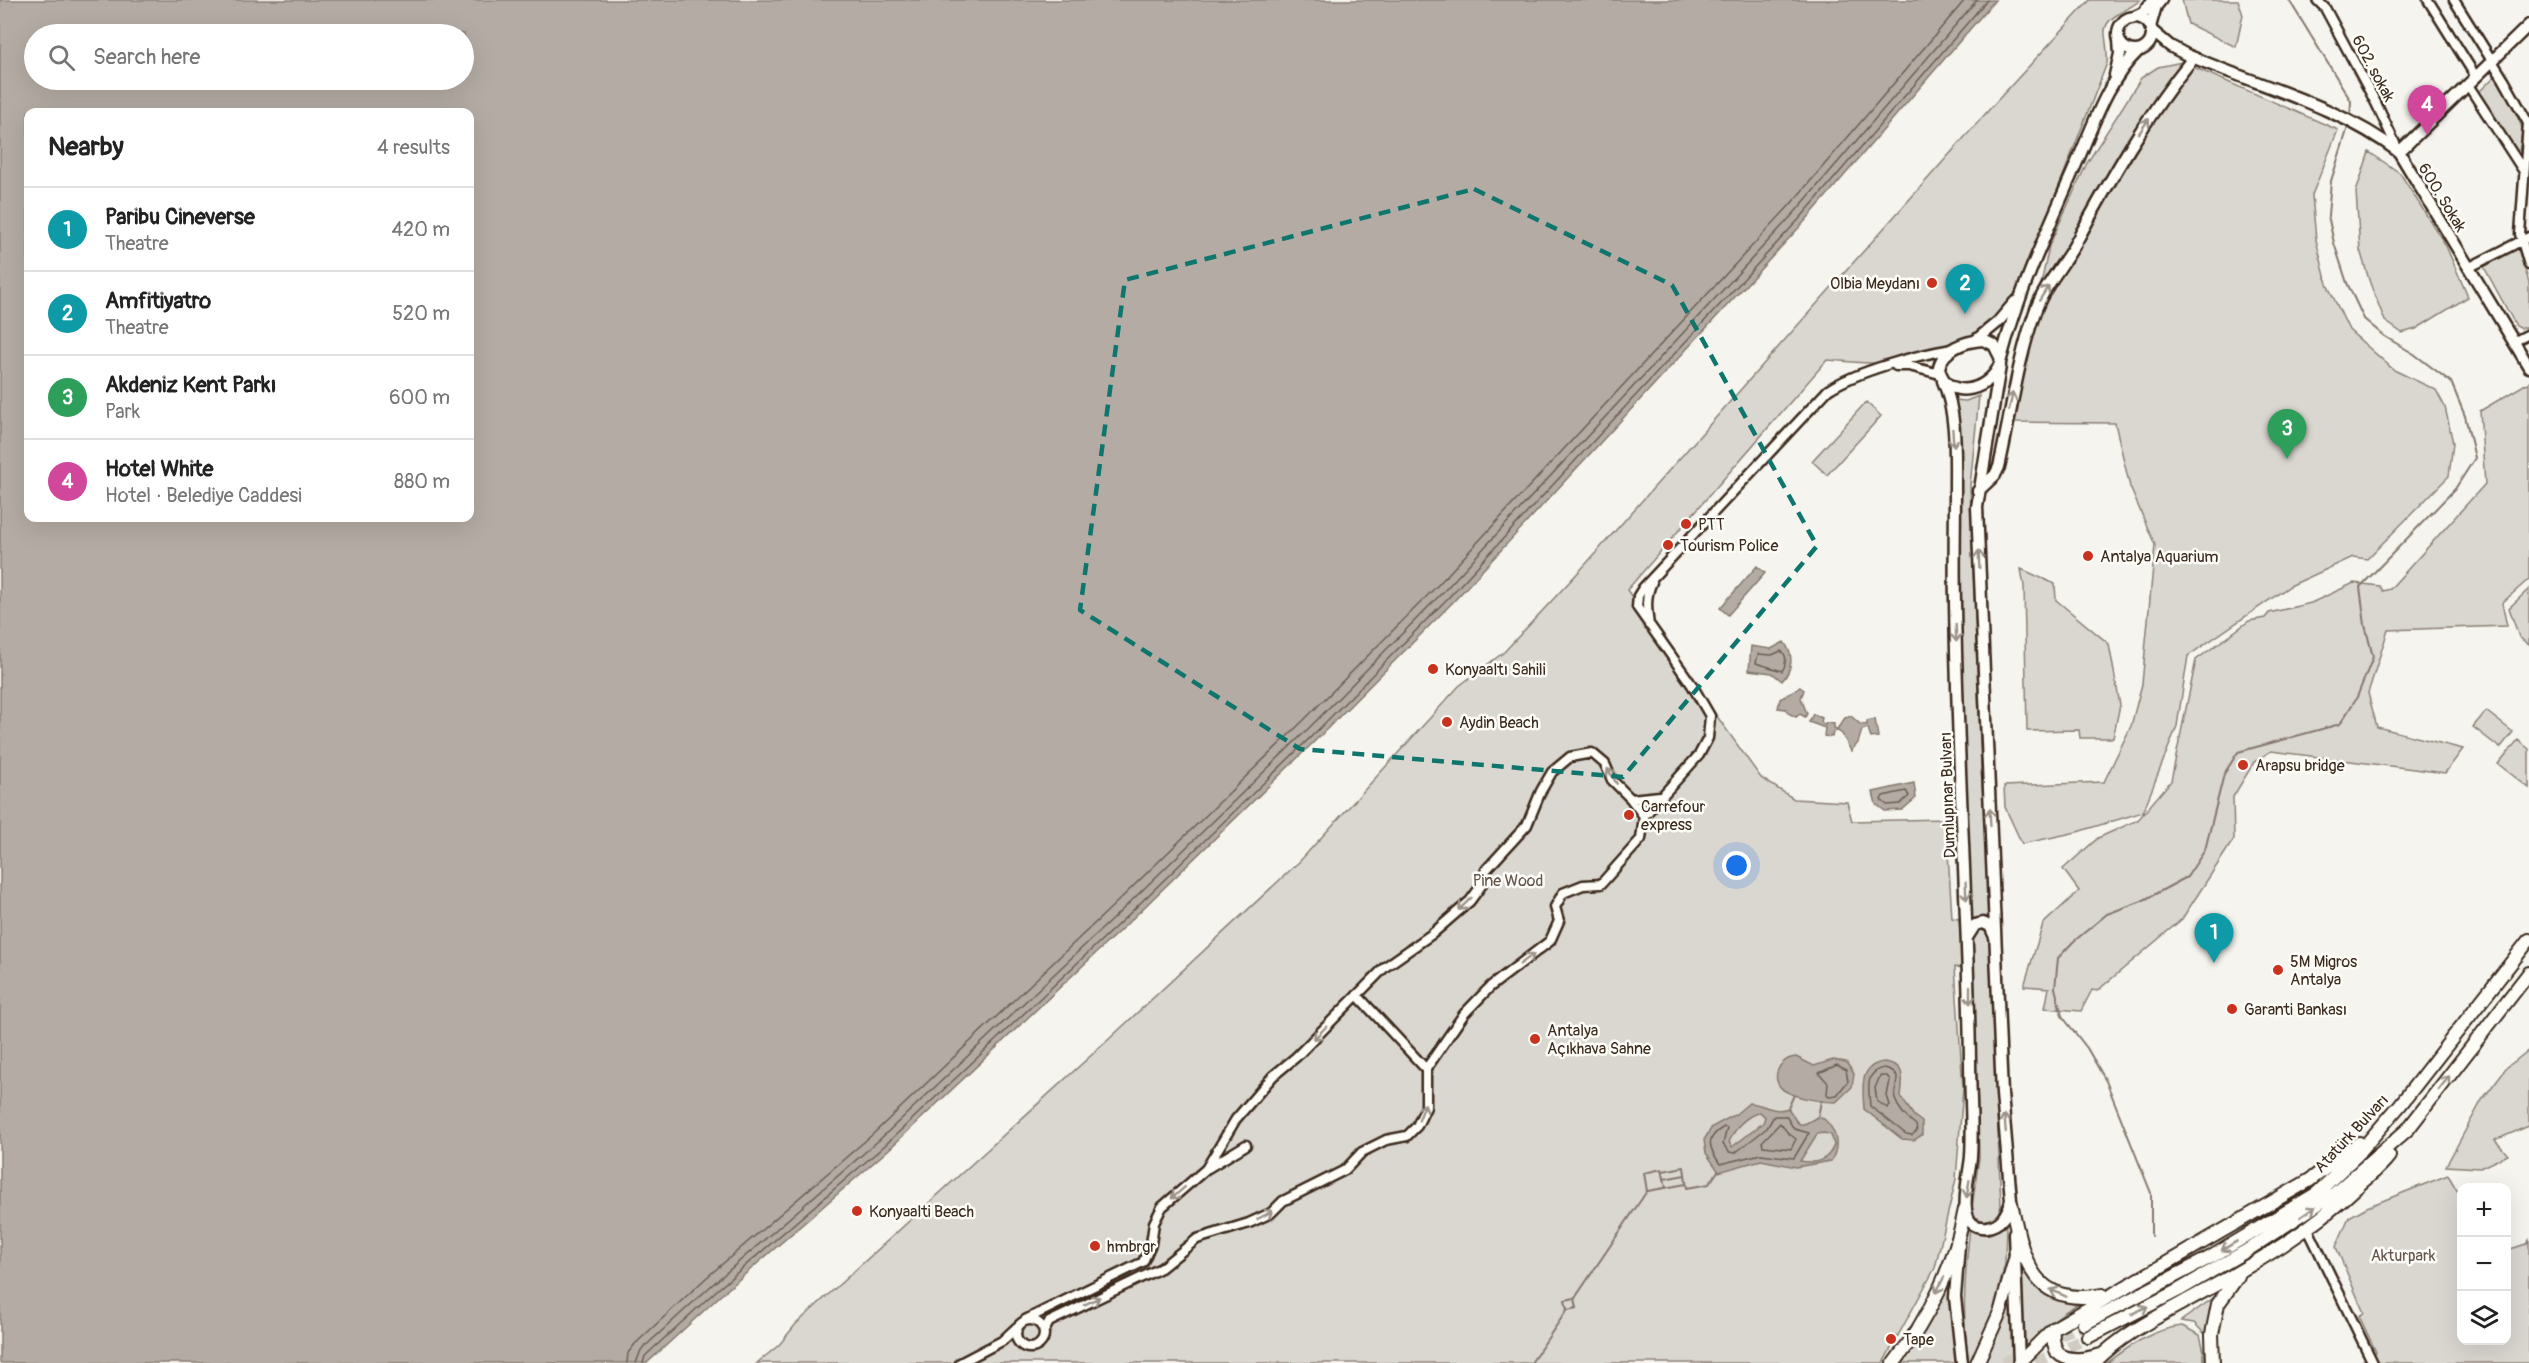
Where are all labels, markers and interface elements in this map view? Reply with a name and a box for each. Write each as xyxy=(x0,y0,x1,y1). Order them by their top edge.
search box xyxy=(24,24,474,90)
street label: 602. sokak xyxy=(2347,32,2399,106)
icon: search xyxy=(45,41,78,74)
text: Search here xyxy=(93,43,200,71)
pin: 4 xyxy=(2408,86,2446,135)
one-way arrow xyxy=(2138,118,2150,135)
text: Nearby xyxy=(48,131,124,163)
text: 4 results xyxy=(377,135,450,160)
street label: 600. Sokak xyxy=(2414,159,2471,236)
text: Paribu Cineverse xyxy=(105,203,255,231)
text: 1 xyxy=(64,217,71,242)
text: 420 m xyxy=(391,217,450,242)
text: Theatre xyxy=(105,231,169,256)
pin: 2 xyxy=(1946,264,1984,314)
place label: Olbia Meydanı xyxy=(1830,274,1920,294)
marker: Olbia Meydanı xyxy=(1925,276,1939,290)
one-way arrow xyxy=(2038,285,2050,302)
text: Amfitiyatro xyxy=(105,287,211,315)
text: 2 xyxy=(62,301,73,326)
text: 520 m xyxy=(392,301,450,326)
text: Theatre xyxy=(105,315,169,340)
text: Akdeniz Kent Parkı xyxy=(105,371,276,399)
text: 3 xyxy=(62,385,73,410)
text: 600 m xyxy=(389,385,450,410)
one-way arrow xyxy=(2006,391,2018,410)
text: Park xyxy=(105,399,140,424)
pin: 3 xyxy=(2268,410,2306,459)
one-way arrow xyxy=(1948,427,1959,447)
text: Hotel White xyxy=(105,455,213,483)
text: 4 xyxy=(62,469,73,494)
text: 880 m xyxy=(394,469,450,494)
text: Hotel · Belediye Caddesi xyxy=(105,483,302,508)
place label: PTT xyxy=(1698,515,1725,535)
marker: PTT xyxy=(1679,517,1693,531)
place label: Tourism Police xyxy=(1680,536,1778,556)
marker: Tourism Police xyxy=(1661,538,1675,552)
place label: Antalya Aquarium xyxy=(2100,547,2218,567)
marker: Antalya Aquarium xyxy=(2081,549,2095,563)
one-way arrow xyxy=(1973,550,1984,570)
one-way arrow xyxy=(1950,622,1961,642)
place label: Konyaaltı Sahili xyxy=(1445,660,1546,680)
marker: Konyaaltı Sahili xyxy=(1426,662,1440,676)
place label: Aydin Beach xyxy=(1459,713,1539,733)
marker: Aydin Beach xyxy=(1440,715,1454,729)
street label: Dumlupınar Bulvarı xyxy=(1936,731,1960,859)
place label: Arapsu bridge xyxy=(2255,756,2345,776)
marker: Arapsu bridge xyxy=(2236,758,2250,772)
one-way arrow xyxy=(1606,768,1618,785)
place label: Carrefour express xyxy=(1641,797,1705,835)
marker: Carrefour express xyxy=(1622,808,1636,822)
one-way arrow xyxy=(1985,808,1996,828)
your location xyxy=(1722,851,1751,880)
park label: Pine Wood xyxy=(1473,871,1543,891)
one-way arrow xyxy=(1960,880,1971,900)
one-way arrow xyxy=(1458,897,1473,912)
pin: 1 xyxy=(2194,914,2234,963)
place label: 5M Migros Antalya xyxy=(2290,952,2357,990)
one-way arrow xyxy=(1518,953,1534,965)
marker: 5M Migros Antalya xyxy=(2271,963,2285,977)
one-way arrow xyxy=(1964,984,1976,1004)
place label: Garanti Bankası xyxy=(2244,1000,2347,1020)
marker: Garanti Bankası xyxy=(2225,1002,2239,1016)
place label: Antalya Açıkhava Sahne xyxy=(1547,1021,1651,1059)
one-way arrow xyxy=(1312,1026,1327,1041)
marker: Antalya Açıkhava Sahne xyxy=(1528,1032,1542,1046)
one-way arrow xyxy=(2438,1075,2451,1091)
street label: Atatürk Bulvarı xyxy=(2310,1090,2393,1177)
one-way arrow xyxy=(1418,1104,1429,1122)
one-way arrow xyxy=(1999,1114,2010,1134)
one-way arrow xyxy=(1962,1179,1973,1199)
map controls xyxy=(2457,1183,2511,1345)
button: + xyxy=(2457,1183,2511,1237)
one-way arrow xyxy=(1170,1187,1186,1200)
place label: Konyaalti Beach xyxy=(869,1202,974,1222)
marker: Konyaalti Beach xyxy=(850,1204,864,1218)
one-way arrow xyxy=(2300,1206,2316,1218)
one-way arrow xyxy=(1255,1209,1273,1220)
place label: hmbrgr xyxy=(1107,1237,1156,1257)
button: − xyxy=(2457,1237,2511,1291)
marker: hmbrgr xyxy=(1088,1239,1102,1253)
one-way arrow xyxy=(2221,1241,2238,1253)
park label: Akturpark xyxy=(2371,1246,2436,1266)
one-way arrow xyxy=(1934,1275,1946,1293)
one-way arrow xyxy=(2049,1286,2067,1297)
button: layers xyxy=(2457,1291,2511,1345)
one-way arrow xyxy=(1083,1295,1101,1307)
one-way arrow xyxy=(2131,1304,2148,1316)
place label: Tape xyxy=(1903,1330,1934,1350)
marker: Tape xyxy=(1884,1332,1898,1346)

